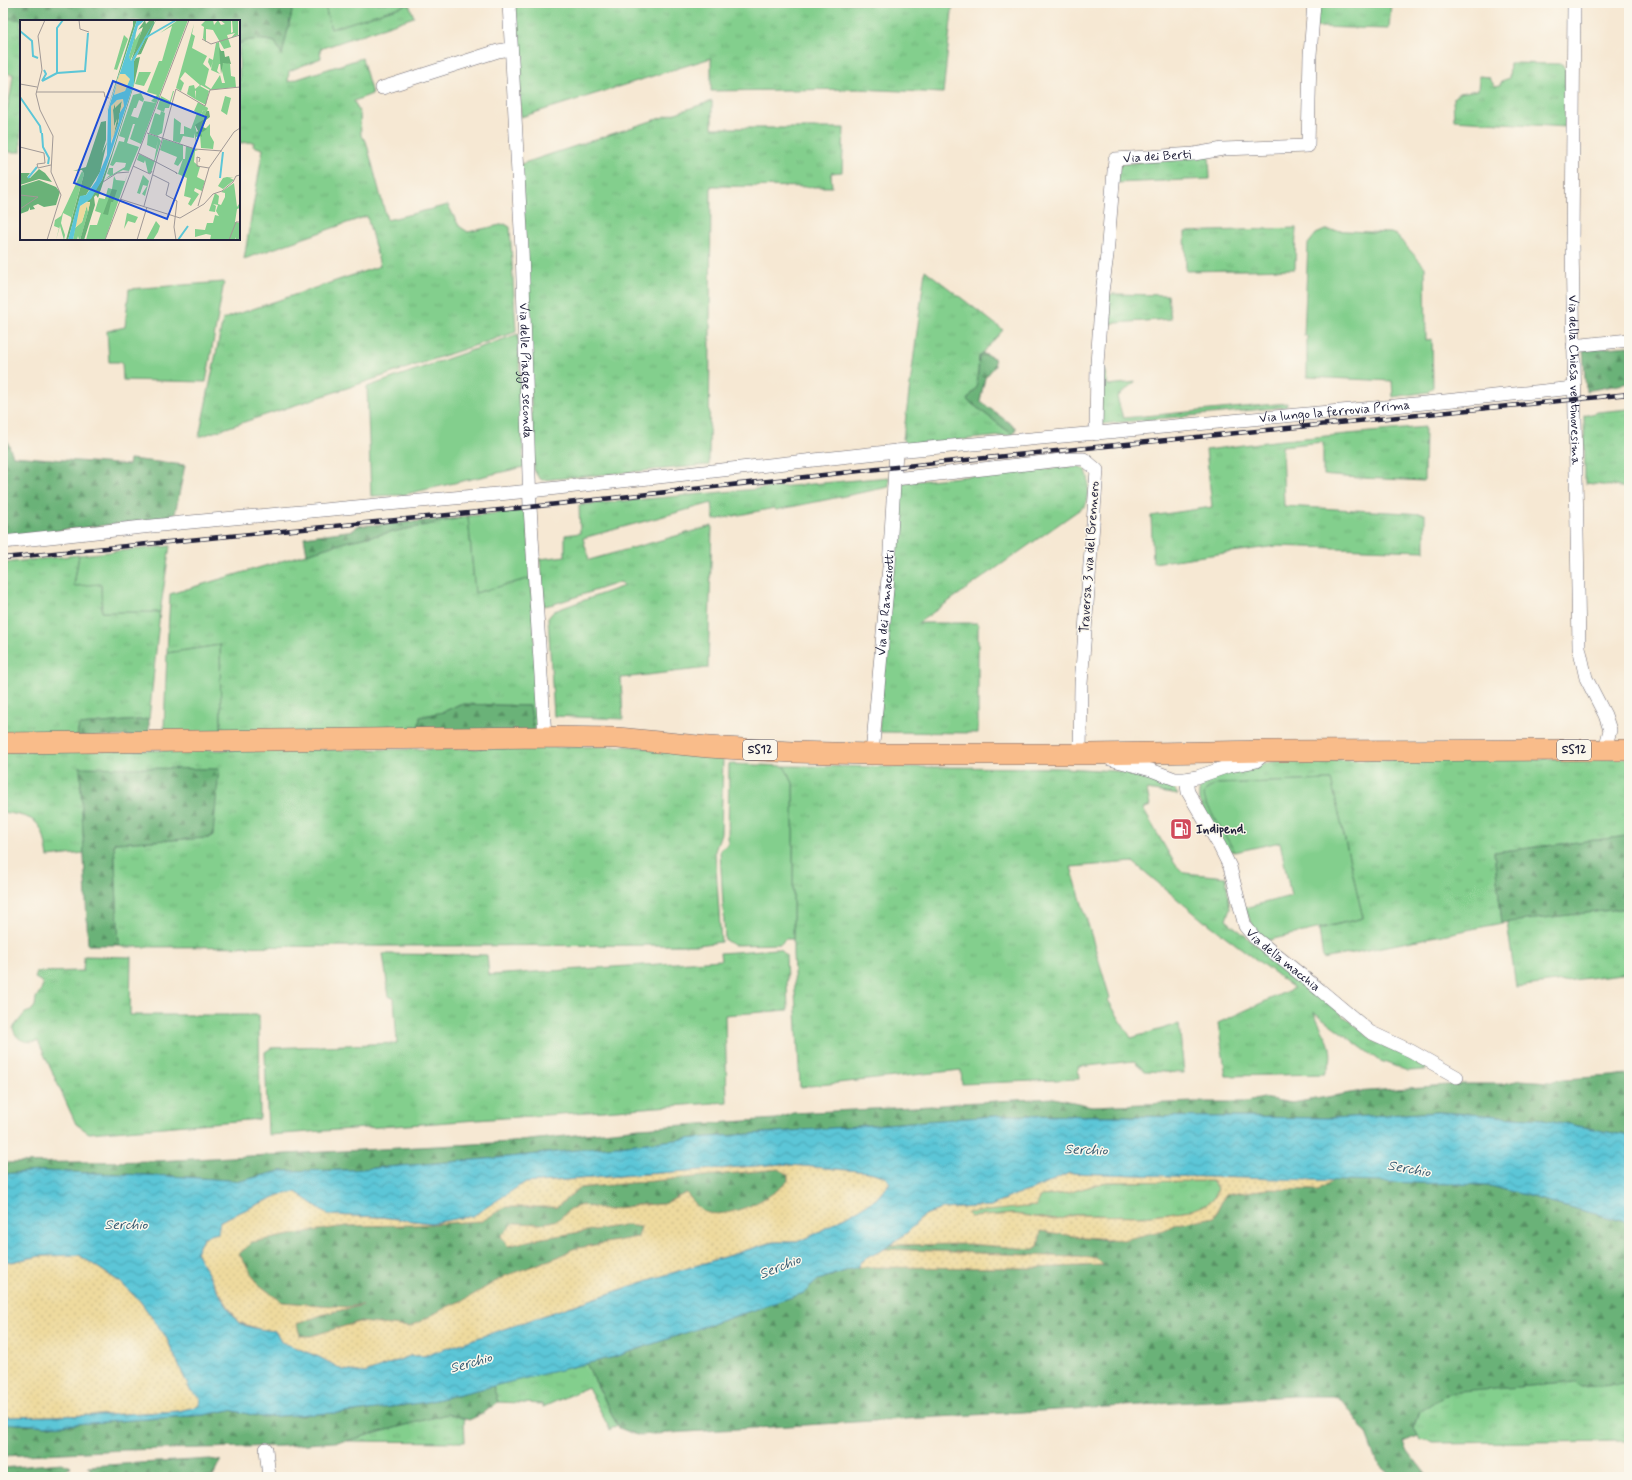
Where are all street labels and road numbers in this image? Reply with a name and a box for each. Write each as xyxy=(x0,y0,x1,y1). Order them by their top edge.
street label: Via dei Berti xyxy=(1123,146,1192,167)
street label: Via della Chiesa ventinovesima xyxy=(1564,295,1584,465)
street label: Via delle Piagge seconda xyxy=(515,303,536,439)
street label: Via lungo la ferrovia Prima xyxy=(1258,396,1411,427)
street label: Traversa 3 via del Brennero xyxy=(1076,480,1104,634)
street label: Via dei Ramacciotti xyxy=(872,549,899,656)
road number: SS12 xyxy=(743,740,777,760)
road number: SS12 xyxy=(1557,740,1591,760)
street label: Via della macchia xyxy=(1242,924,1324,995)

